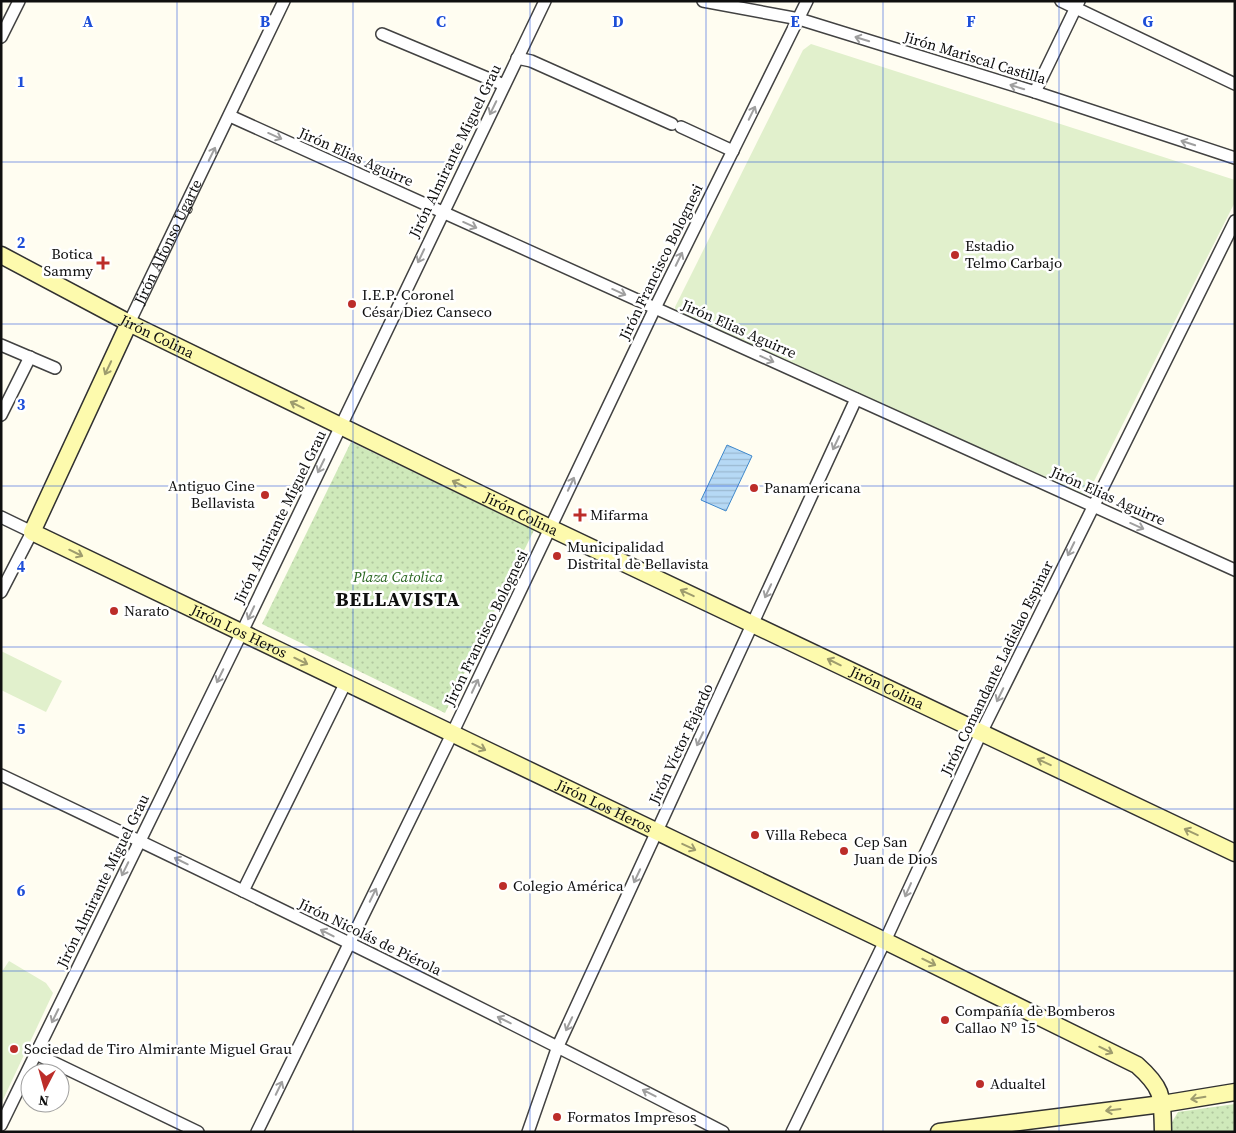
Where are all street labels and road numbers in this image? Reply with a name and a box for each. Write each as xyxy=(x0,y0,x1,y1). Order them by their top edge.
street label: Jirón Mariscal Castilla xyxy=(901,26,1049,89)
street label: Jirón Almirante Miguel Grau xyxy=(403,60,506,242)
street label: Jirón Elias Aguirre xyxy=(295,121,417,191)
street label: Jirón Alfonso Ugarte xyxy=(128,175,207,309)
street label: Jirón Francisco Bolognesi xyxy=(613,180,708,344)
street label: Jirón Elias Aguirre xyxy=(678,293,800,363)
street label: Jirón Colina xyxy=(115,309,198,363)
street label: Jirón Almirante Miguel Grau xyxy=(228,426,331,608)
street label: Jirón Elias Aguirre xyxy=(1047,460,1169,530)
street label: Jirón Colina xyxy=(480,486,562,541)
street label: Jirón Francisco Bolognesi xyxy=(438,546,533,710)
street label: Jirón Comandante Ladislao Espinar xyxy=(935,556,1058,780)
street label: Jirón Los Heros xyxy=(187,598,291,663)
street label: Jirón Colina xyxy=(845,660,928,714)
street label: Jirón Víctor Fajardo xyxy=(643,680,718,809)
street label: Jirón Los Heros xyxy=(552,773,656,838)
street label: Jirón Almirante Miguel Grau xyxy=(51,790,154,972)
street label: Jirón Nicolás de Piérola xyxy=(294,892,446,981)

